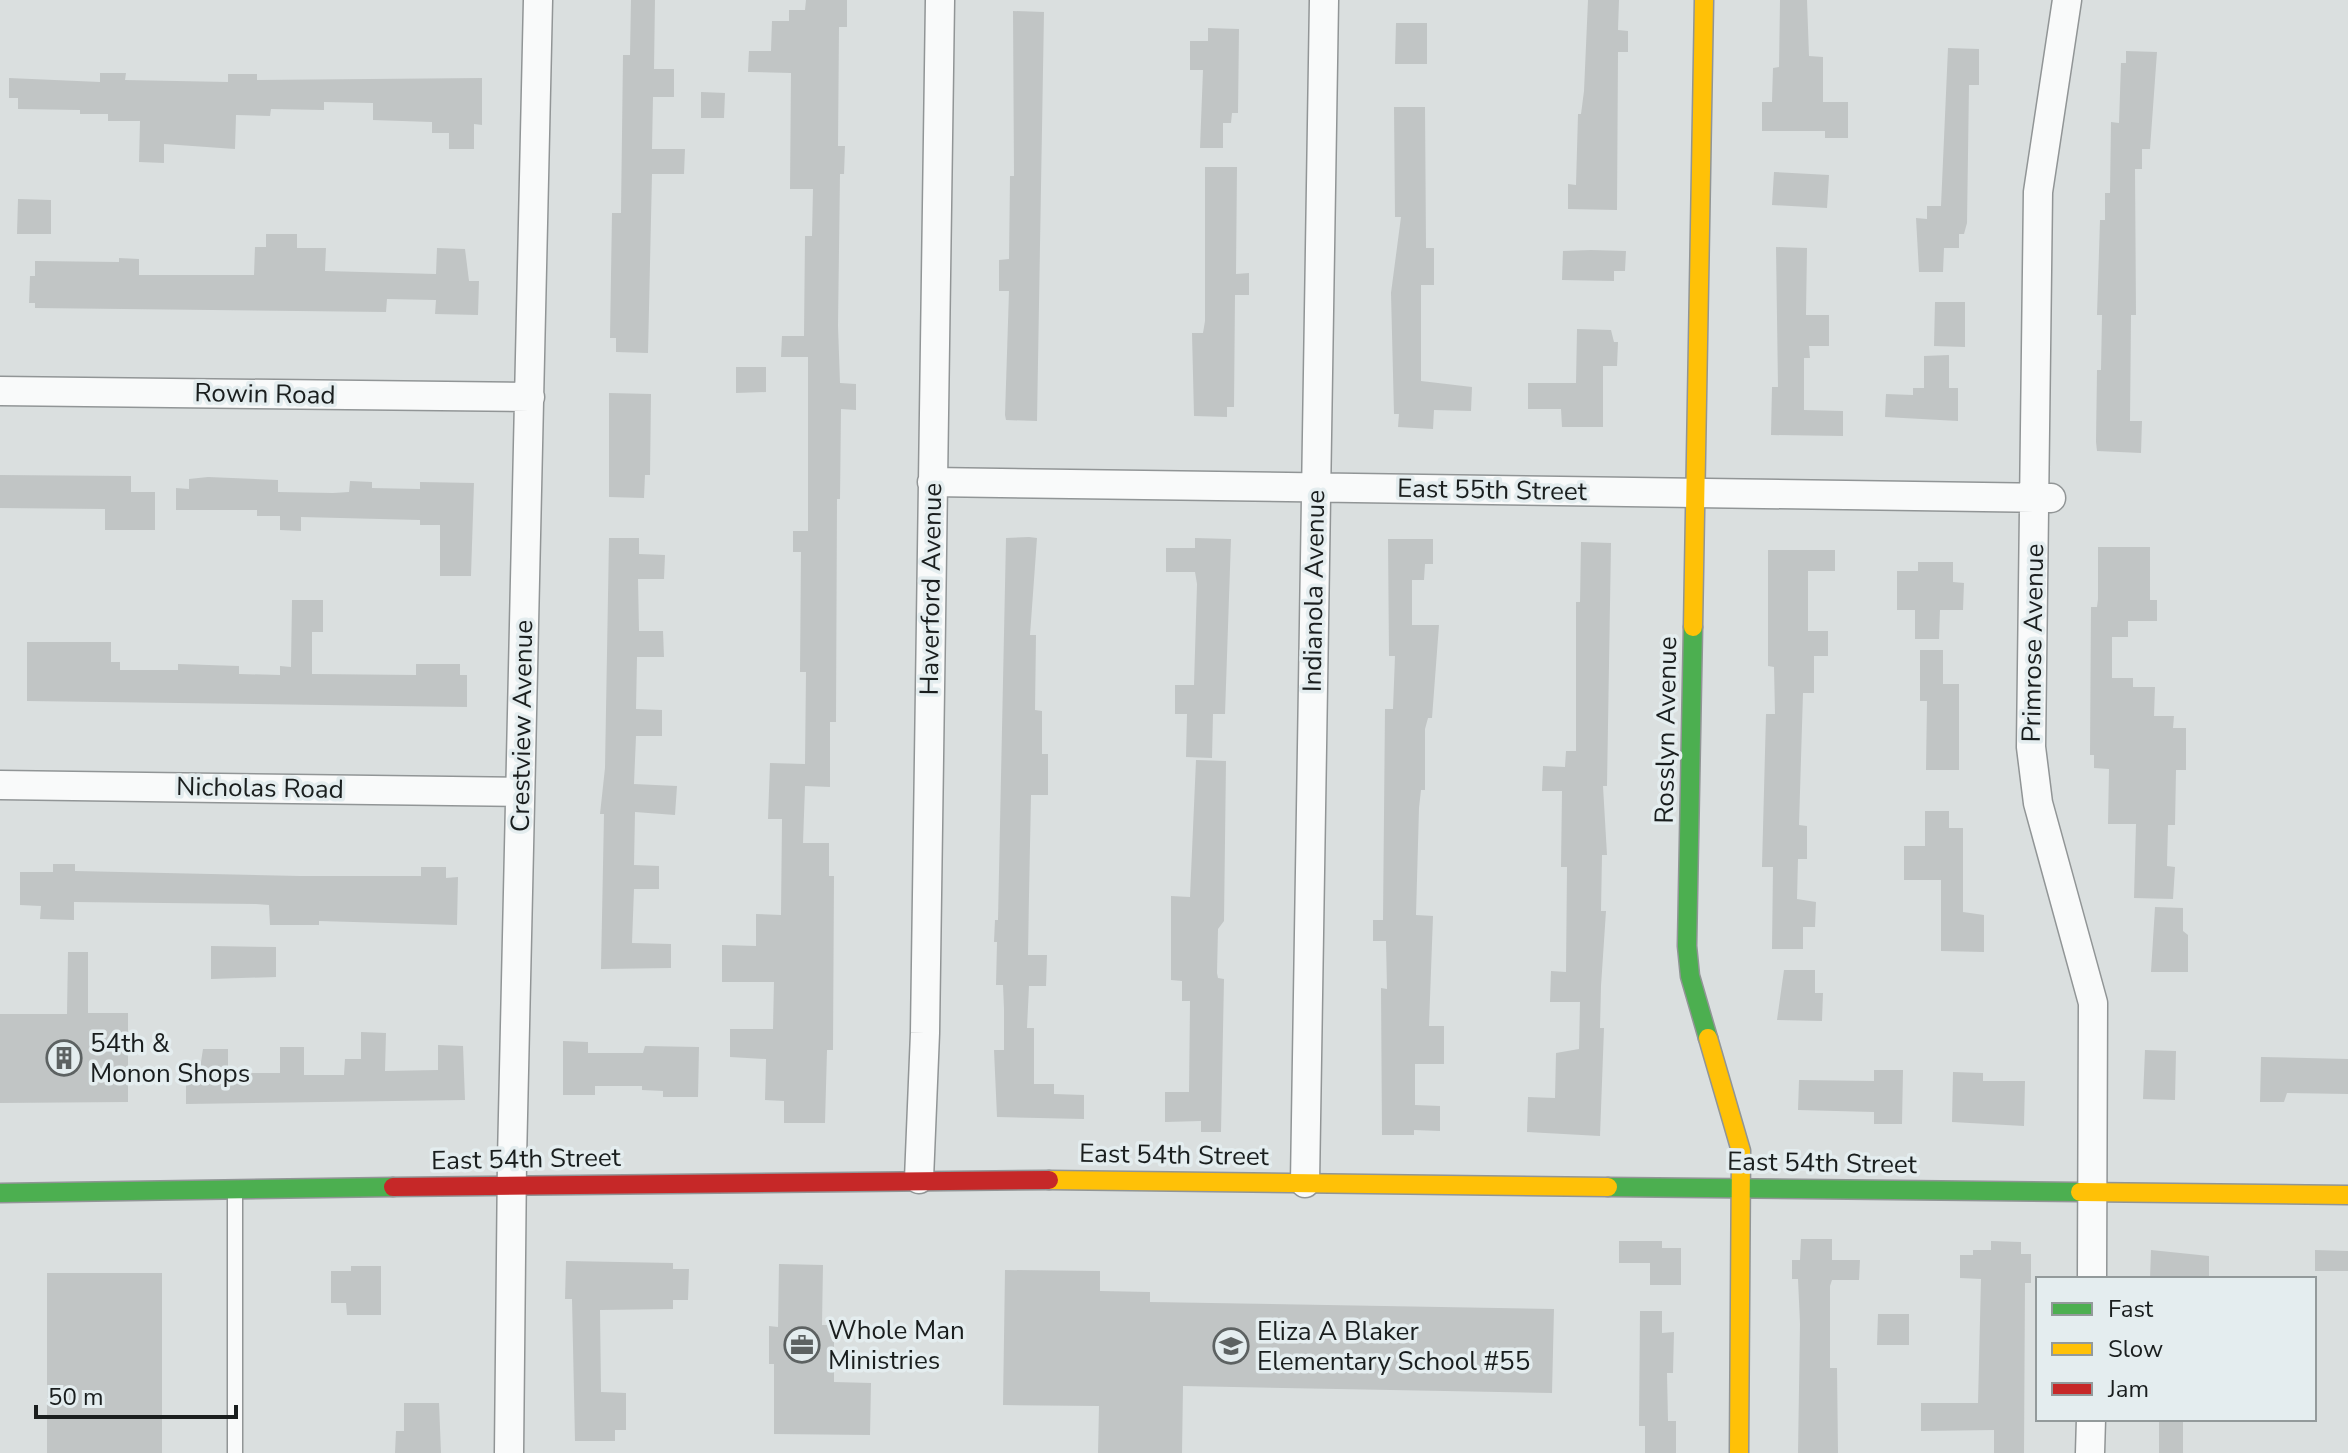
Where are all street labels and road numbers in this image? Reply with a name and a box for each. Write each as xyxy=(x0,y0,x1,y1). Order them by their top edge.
street label: Rowin Road xyxy=(194,375,336,413)
street label: East 55th Street xyxy=(1397,471,1588,509)
street label: Haverford Avenue xyxy=(912,482,950,696)
street label: Indianola Avenue xyxy=(1295,490,1333,692)
street label: Primrose Avenue xyxy=(2014,543,2052,743)
street label: Crestview Avenue xyxy=(503,620,541,832)
street label: Rosslyn Avenue xyxy=(1647,636,1685,824)
street label: Nicholas Road xyxy=(176,769,344,807)
street label: East 54th Street xyxy=(1079,1136,1270,1174)
street label: East 54th Street xyxy=(431,1140,622,1178)
street label: East 54th Street xyxy=(1727,1144,1918,1182)

